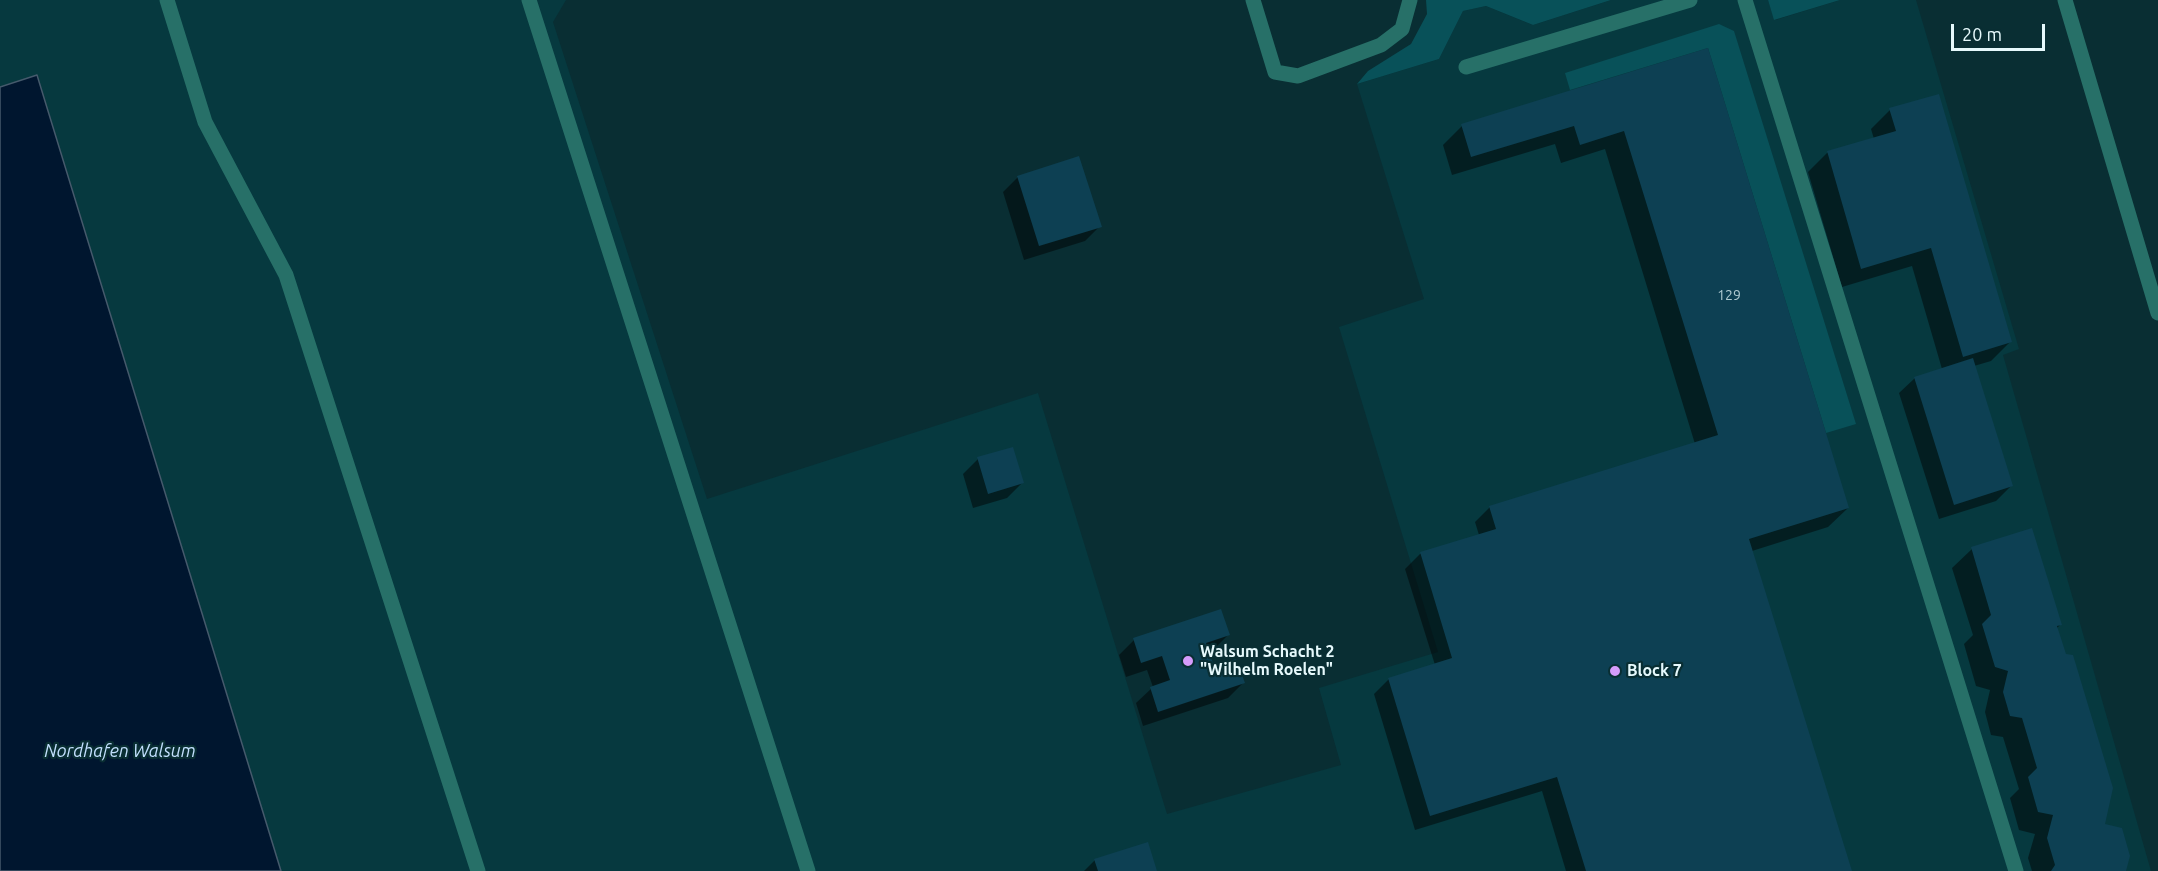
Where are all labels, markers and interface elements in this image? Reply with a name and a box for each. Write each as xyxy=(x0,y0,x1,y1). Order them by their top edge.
scale bar xyxy=(1954,12,2048,50)
text: 20 m xyxy=(1962,24,2002,44)
house number: 129 xyxy=(1717,287,1741,303)
place label: Walsum Schacht 2 "Wilhelm Roelen" xyxy=(1200,642,1335,680)
marker: Walsum Schacht 2 "Wilhelm Roelen" xyxy=(1181,654,1195,668)
place label: Block 7 xyxy=(1627,661,1682,681)
marker: Block 7 xyxy=(1608,664,1622,678)
water label: Nordhafen Walsum xyxy=(44,740,196,762)

